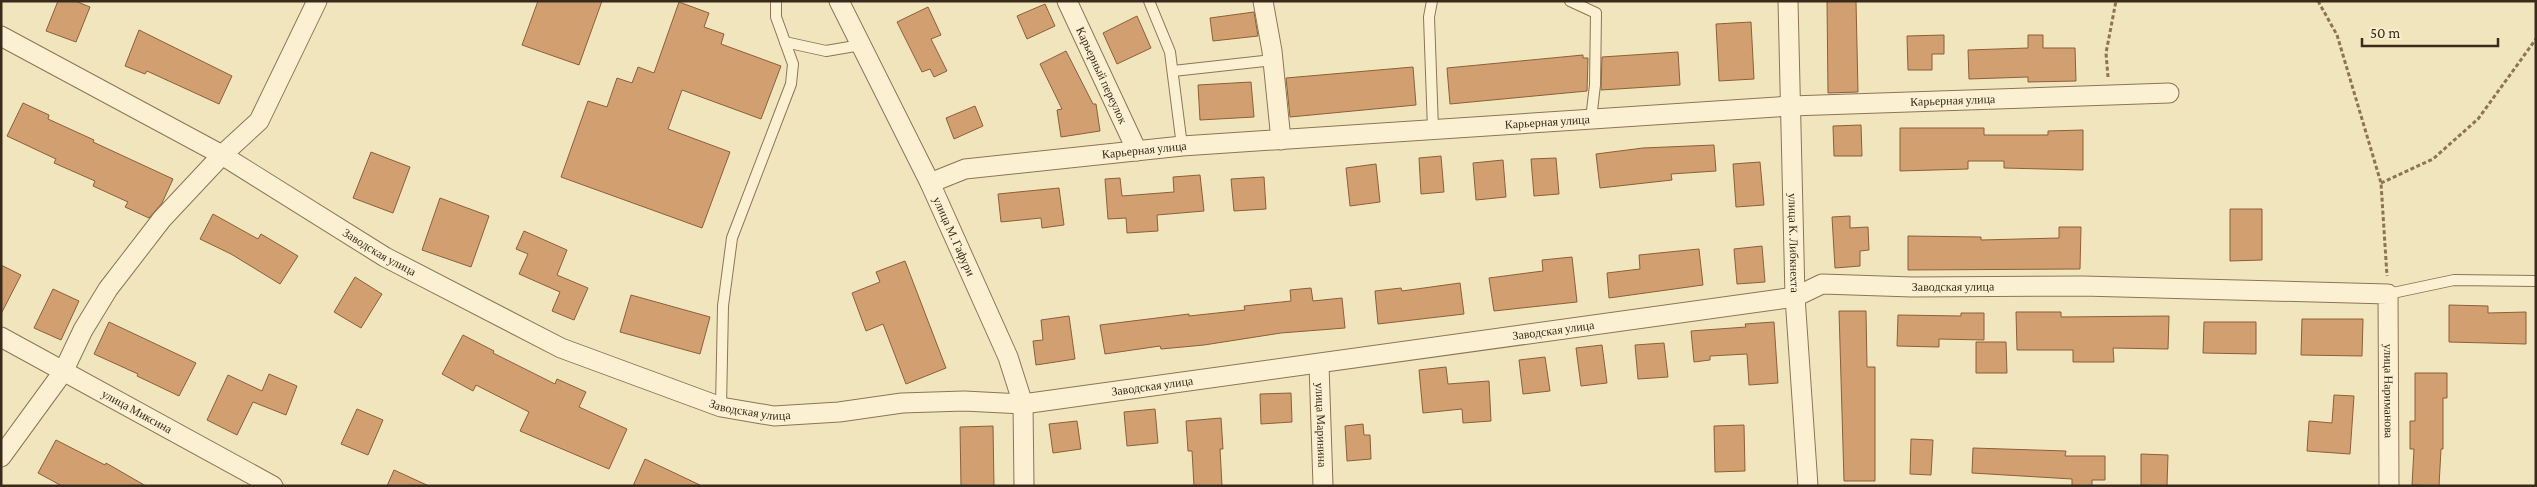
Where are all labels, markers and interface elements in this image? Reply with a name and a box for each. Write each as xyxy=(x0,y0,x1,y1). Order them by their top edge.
scale bar xyxy=(2362,15,2498,47)
street label: Карьерный переулок xyxy=(1073,25,1130,126)
text: 50 m xyxy=(2370,25,2400,41)
street label: Карьерная улица xyxy=(1910,92,1996,109)
street label: Карьерная улица xyxy=(1504,112,1591,132)
street label: Карьерная улица xyxy=(1101,139,1188,161)
street label: улица К. Либкнехта xyxy=(1786,193,1802,293)
street label: улица М. Гафури xyxy=(930,195,978,279)
street label: Заводская улица xyxy=(340,225,419,279)
street label: Заводская улица xyxy=(1912,280,1995,294)
street label: Заводская улица xyxy=(1512,318,1596,343)
street label: улица Нариманова xyxy=(2381,344,2396,439)
street label: Заводская улица xyxy=(1110,373,1195,399)
street label: улица Маринина xyxy=(1313,382,1329,468)
street label: улица Миксина xyxy=(99,387,175,437)
street label: Заводская улица xyxy=(707,396,792,423)

